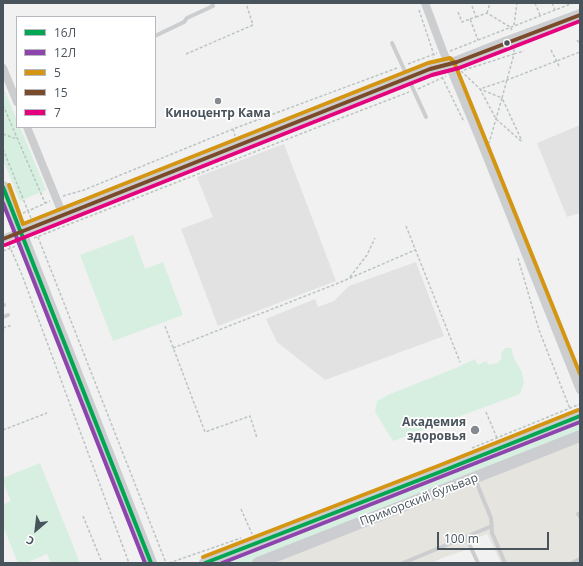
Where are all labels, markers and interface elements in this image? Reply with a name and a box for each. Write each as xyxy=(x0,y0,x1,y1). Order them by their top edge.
legend xyxy=(16,16,156,128)
text: 16Л xyxy=(54,24,76,41)
unlabelled marker xyxy=(502,38,512,48)
text: 12Л xyxy=(54,44,76,61)
text: 5 xyxy=(54,64,61,81)
text: 15 xyxy=(54,84,68,101)
marker: Киноцентр Кама xyxy=(213,96,223,106)
text: 7 xyxy=(54,104,61,121)
place label: Киноцентр Кама xyxy=(165,107,271,121)
place label: Академия здоровья xyxy=(402,416,466,444)
marker: Академия здоровья xyxy=(469,424,481,436)
street label: Приморский бульвар xyxy=(358,471,480,529)
north arrow xyxy=(16,510,56,550)
scale bar xyxy=(439,524,551,550)
text: 100 m xyxy=(444,530,479,547)
text: С xyxy=(24,533,37,549)

